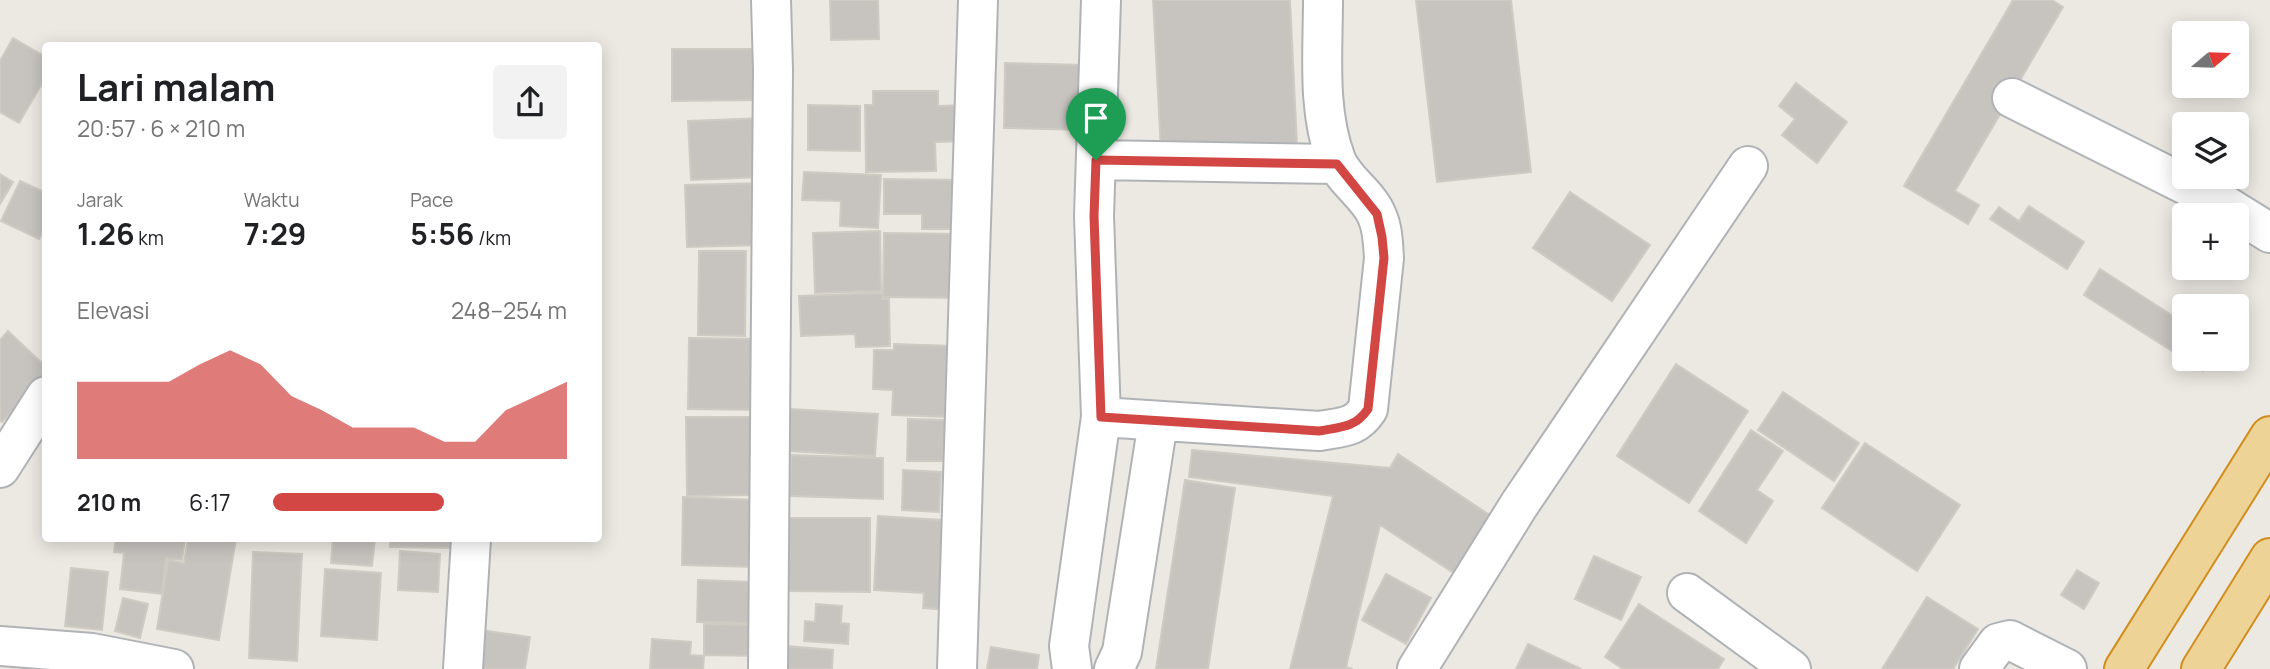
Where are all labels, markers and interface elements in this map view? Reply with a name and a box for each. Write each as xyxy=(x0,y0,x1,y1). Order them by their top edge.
north arrow xyxy=(2172,21,2249,98)
map controls xyxy=(2172,21,2249,371)
text: Lari malam xyxy=(77,60,275,112)
button: share xyxy=(493,65,567,139)
pin xyxy=(1066,88,1126,160)
icon: arrive xyxy=(1077,99,1115,137)
text: 20:57 · 6 × 210 m xyxy=(77,112,245,144)
button: layers xyxy=(2172,112,2249,189)
text: Jarak xyxy=(77,187,123,213)
text: Waktu xyxy=(244,187,299,213)
text: Pace xyxy=(410,187,453,213)
button: + xyxy=(2172,203,2249,280)
text: 1.26 xyxy=(77,213,135,254)
text: 7:29 xyxy=(244,213,306,254)
text: 5:56 xyxy=(410,213,474,254)
text: km xyxy=(135,225,164,251)
text: /km xyxy=(474,225,511,251)
text: Elevasi xyxy=(77,294,150,326)
text: 248–254 m xyxy=(451,294,567,326)
button: − xyxy=(2172,294,2249,371)
text: 210 m xyxy=(77,486,141,518)
text: 6:17 xyxy=(189,486,231,518)

